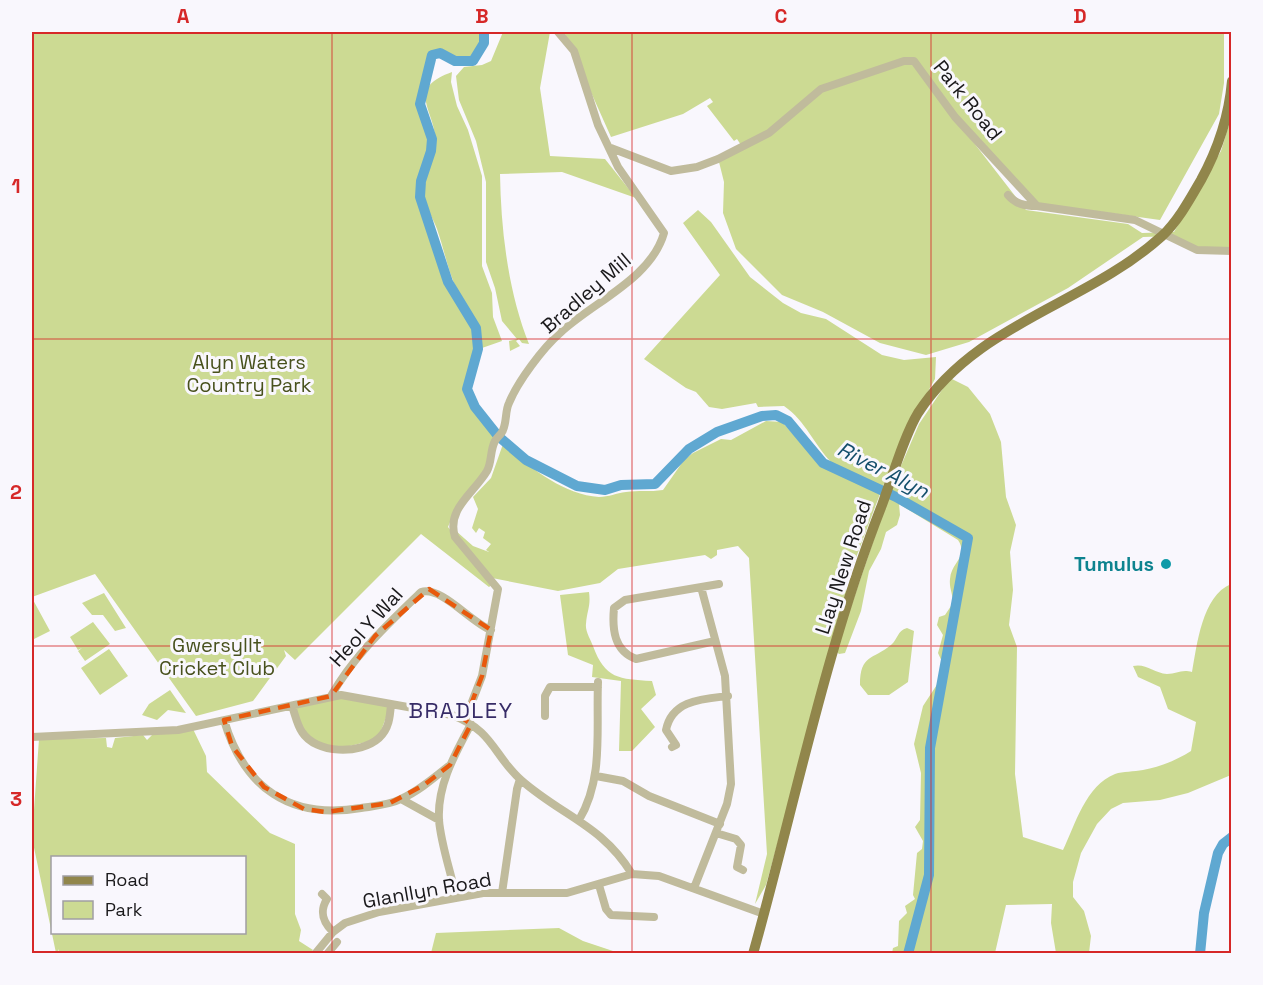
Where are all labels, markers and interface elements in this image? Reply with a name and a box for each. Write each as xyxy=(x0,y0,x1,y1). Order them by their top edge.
text: A xyxy=(177,3,190,29)
text: B xyxy=(475,3,489,29)
text: C xyxy=(775,3,788,29)
text: D xyxy=(1073,3,1087,29)
street label: Park Road xyxy=(928,55,1008,145)
text: 1 xyxy=(11,173,21,199)
street label: Bradley Mill xyxy=(536,247,636,339)
park label: Alyn Waters Country Park xyxy=(186,349,312,398)
water label: River Alyn xyxy=(833,435,934,505)
text: 2 xyxy=(10,479,22,505)
street label: Llay New Road xyxy=(809,497,877,637)
place label: Tumulus xyxy=(1074,551,1154,577)
marker: Tumulus xyxy=(1159,557,1173,571)
street label: Heol Y Wal xyxy=(324,582,408,672)
park label: Gwersyllt Cricket Club xyxy=(159,632,275,681)
district label: BRADLEY xyxy=(408,696,514,724)
text: 3 xyxy=(10,786,22,812)
legend xyxy=(51,856,246,934)
street label: Glanllyn Road xyxy=(361,866,493,914)
text: Road xyxy=(105,868,149,891)
text: Park xyxy=(105,898,143,921)

